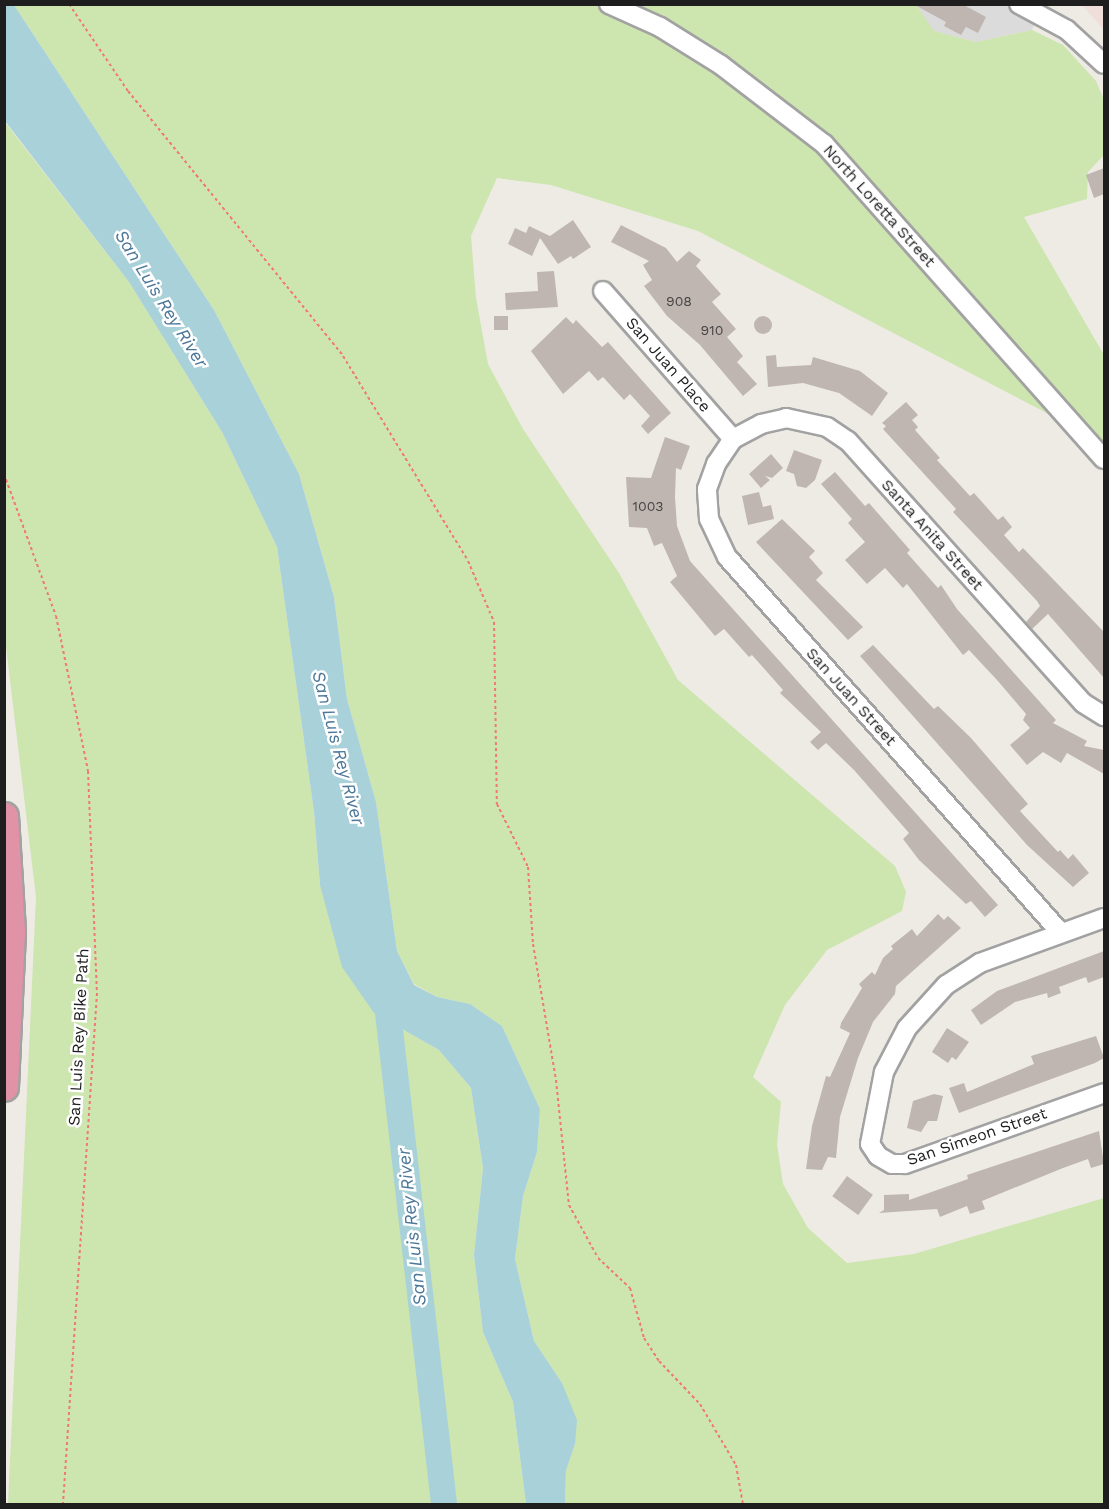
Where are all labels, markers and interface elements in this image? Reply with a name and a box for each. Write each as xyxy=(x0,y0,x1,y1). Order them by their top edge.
street label: North Loretta Street xyxy=(819,141,939,271)
water label: San Luis Rey River xyxy=(110,226,212,372)
house number: 908 xyxy=(666,293,692,309)
street label: San Juan Place xyxy=(622,314,714,416)
house number: 910 xyxy=(701,322,723,338)
street label: Santa Anita Street xyxy=(877,475,987,595)
house number: 1003 xyxy=(633,498,663,514)
street label: San Juan Street xyxy=(802,644,900,750)
water label: San Luis Rey River xyxy=(307,668,369,828)
street label: San Luis Rey Bike Path xyxy=(65,948,93,1126)
street label: San Simeon Street xyxy=(905,1104,1049,1170)
water label: San Luis Rey River xyxy=(393,1147,431,1307)

